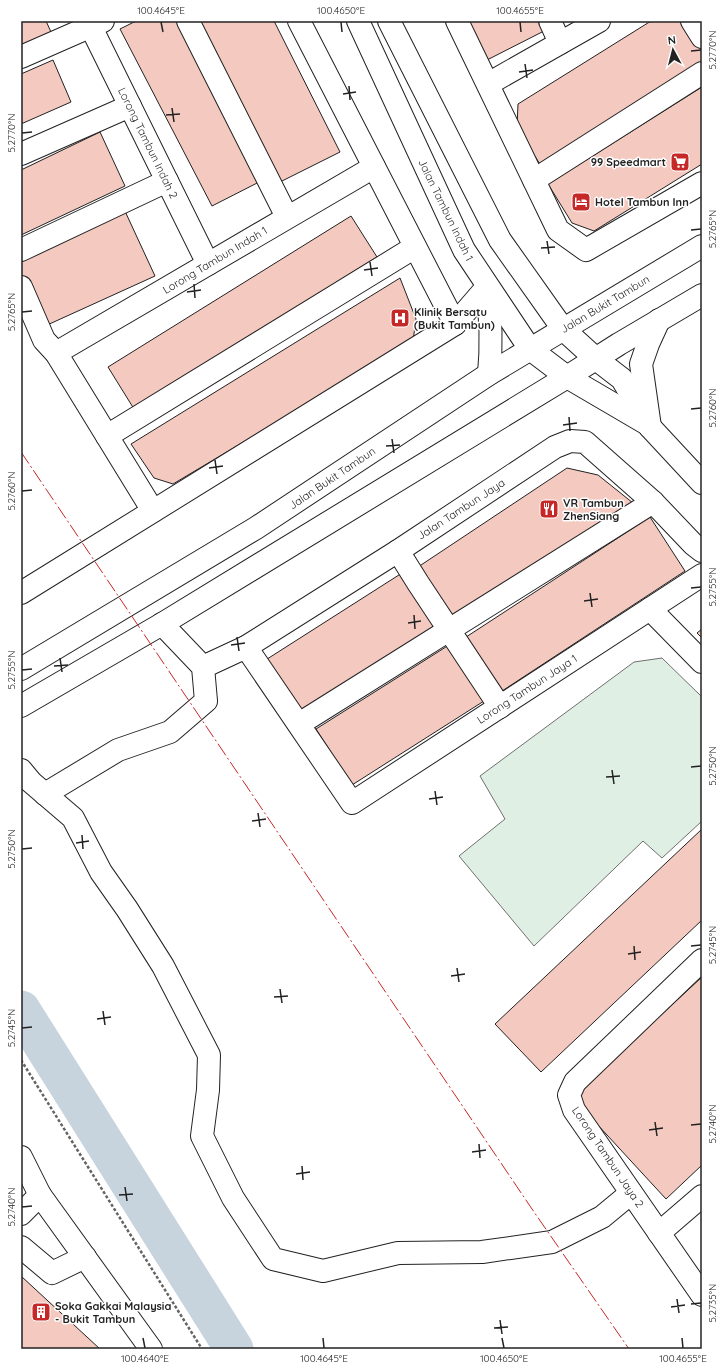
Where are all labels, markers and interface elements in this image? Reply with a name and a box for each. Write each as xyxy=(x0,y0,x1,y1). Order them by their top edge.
text: 100.4645°E xyxy=(137,4,185,17)
text: 100.4650°E xyxy=(317,4,365,17)
text: 100.4655°E xyxy=(496,4,544,17)
north arrow xyxy=(653,30,693,70)
text: 5.2770°N xyxy=(706,30,719,70)
text: N xyxy=(667,33,677,48)
street label: Lorong Tambun Indah 2 xyxy=(115,85,181,201)
text: 5.2770°N xyxy=(5,113,18,153)
supermarket icon: 99 Speedmart xyxy=(669,151,691,173)
place label: 99 Speedmart xyxy=(591,155,666,169)
street label: Jalan Tambun Indah 1 xyxy=(415,157,477,263)
hotel icon: Hotel Tambun Inn xyxy=(570,191,592,213)
place label: Hotel Tambun Inn xyxy=(595,195,689,209)
text: 5.2765°N xyxy=(706,210,719,248)
street label: Lorong Tambun Indah 1 xyxy=(160,223,270,297)
street label: Jalan Bukit Tambun xyxy=(558,272,652,336)
text: 5.2765°N xyxy=(5,293,18,331)
place label: Klinik Bersatu (Bukit Tambun) xyxy=(414,305,495,332)
hospital icon: Klinik Bersatu (Bukit Tambun) xyxy=(389,307,411,329)
text: 5.2760°N xyxy=(706,388,719,428)
street label: Jalan Bukit Tambun xyxy=(286,444,378,512)
text: 5.2760°N xyxy=(5,471,18,511)
street label: Jalan Tambun Jaya xyxy=(414,475,508,543)
place label: VR Tambun ZhenSiang xyxy=(563,496,624,523)
restaurant icon: VR Tambun ZhenSiang xyxy=(538,498,560,520)
text: 5.2755°N xyxy=(706,568,719,607)
text: 5.2755°N xyxy=(5,651,18,690)
street label: Lorong Tambun Jaya 1 xyxy=(474,651,580,727)
text: 5.2750°N xyxy=(706,746,719,786)
text: 5.2750°N xyxy=(5,829,18,869)
text: 5.2745°N xyxy=(706,926,719,964)
text: 5.2745°N xyxy=(5,1009,18,1047)
street label: Lorong Tambun Jaya 2 xyxy=(569,1104,647,1210)
text: 5.2740°N xyxy=(706,1105,719,1143)
text: 5.2740°N xyxy=(5,1188,18,1226)
text: 5.2735°N xyxy=(706,1284,719,1322)
place label: Soka Gakkai Malaysia - Bukit Tambun xyxy=(55,1299,171,1326)
building icon: Soka Gakkai Malaysia - Bukit Tambun xyxy=(30,1301,52,1323)
text: 100.4640°E xyxy=(121,1352,169,1365)
text: 100.4645°E xyxy=(300,1352,348,1365)
text: 100.4650°E xyxy=(480,1352,528,1365)
text: 100.4655°E xyxy=(659,1352,707,1365)

